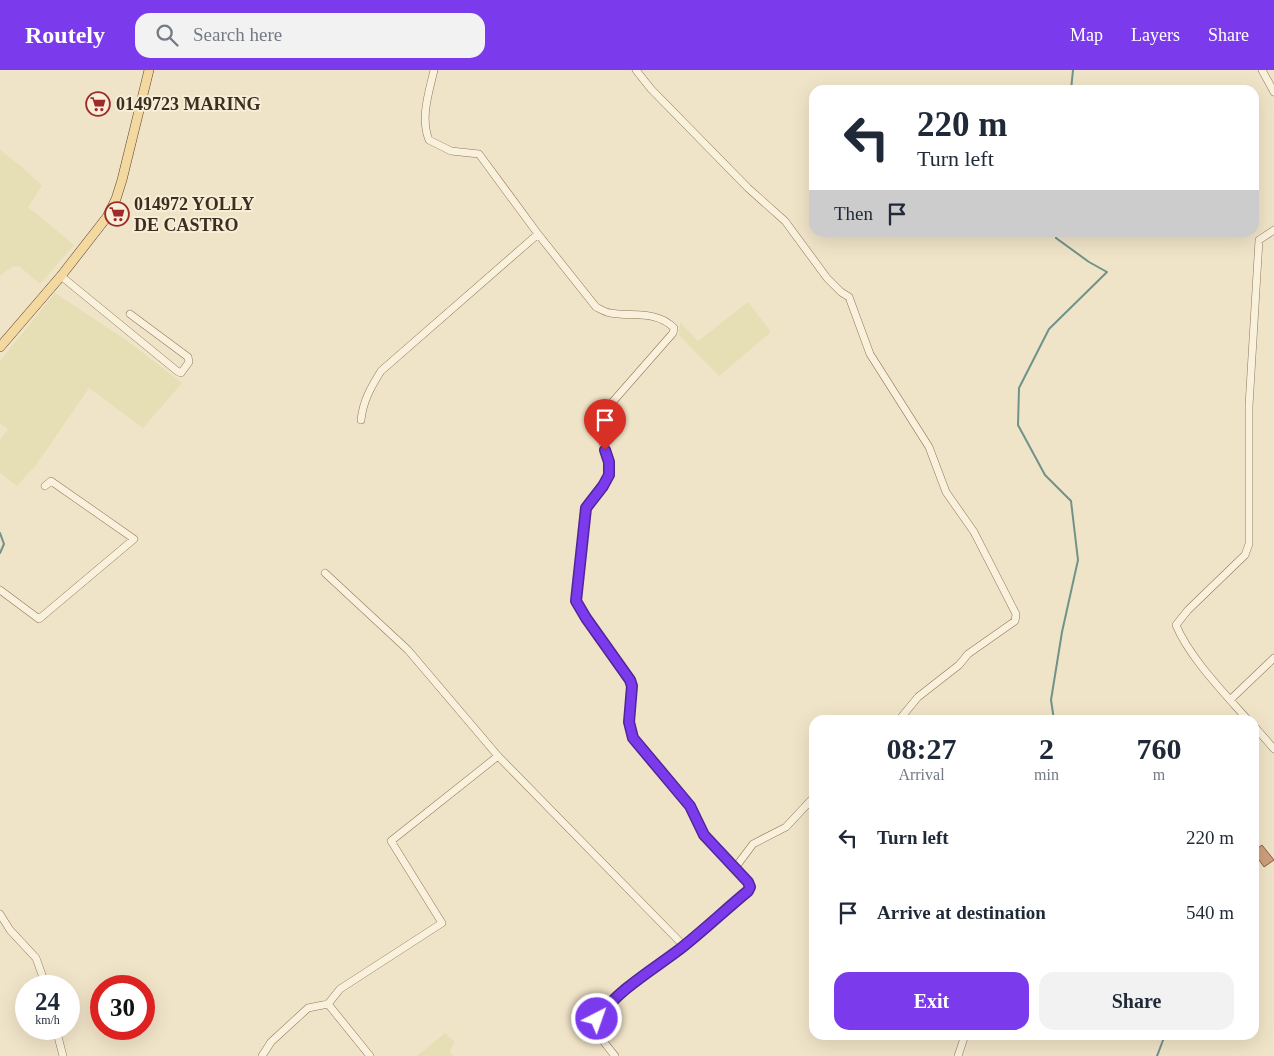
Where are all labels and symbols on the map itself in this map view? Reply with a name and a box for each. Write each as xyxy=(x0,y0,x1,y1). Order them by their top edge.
supermarket icon: 0149723 MARING xyxy=(85,91,111,117)
place label: 0149723 MARING xyxy=(116,94,261,114)
place label: 014972 YOLLY DE CASTRO xyxy=(134,194,254,235)
supermarket icon: 014972 YOLLY DE CASTRO xyxy=(104,201,130,227)
pin xyxy=(584,399,626,450)
speed limit sign: 30 xyxy=(90,975,155,1040)
position arrow xyxy=(570,992,622,1044)

